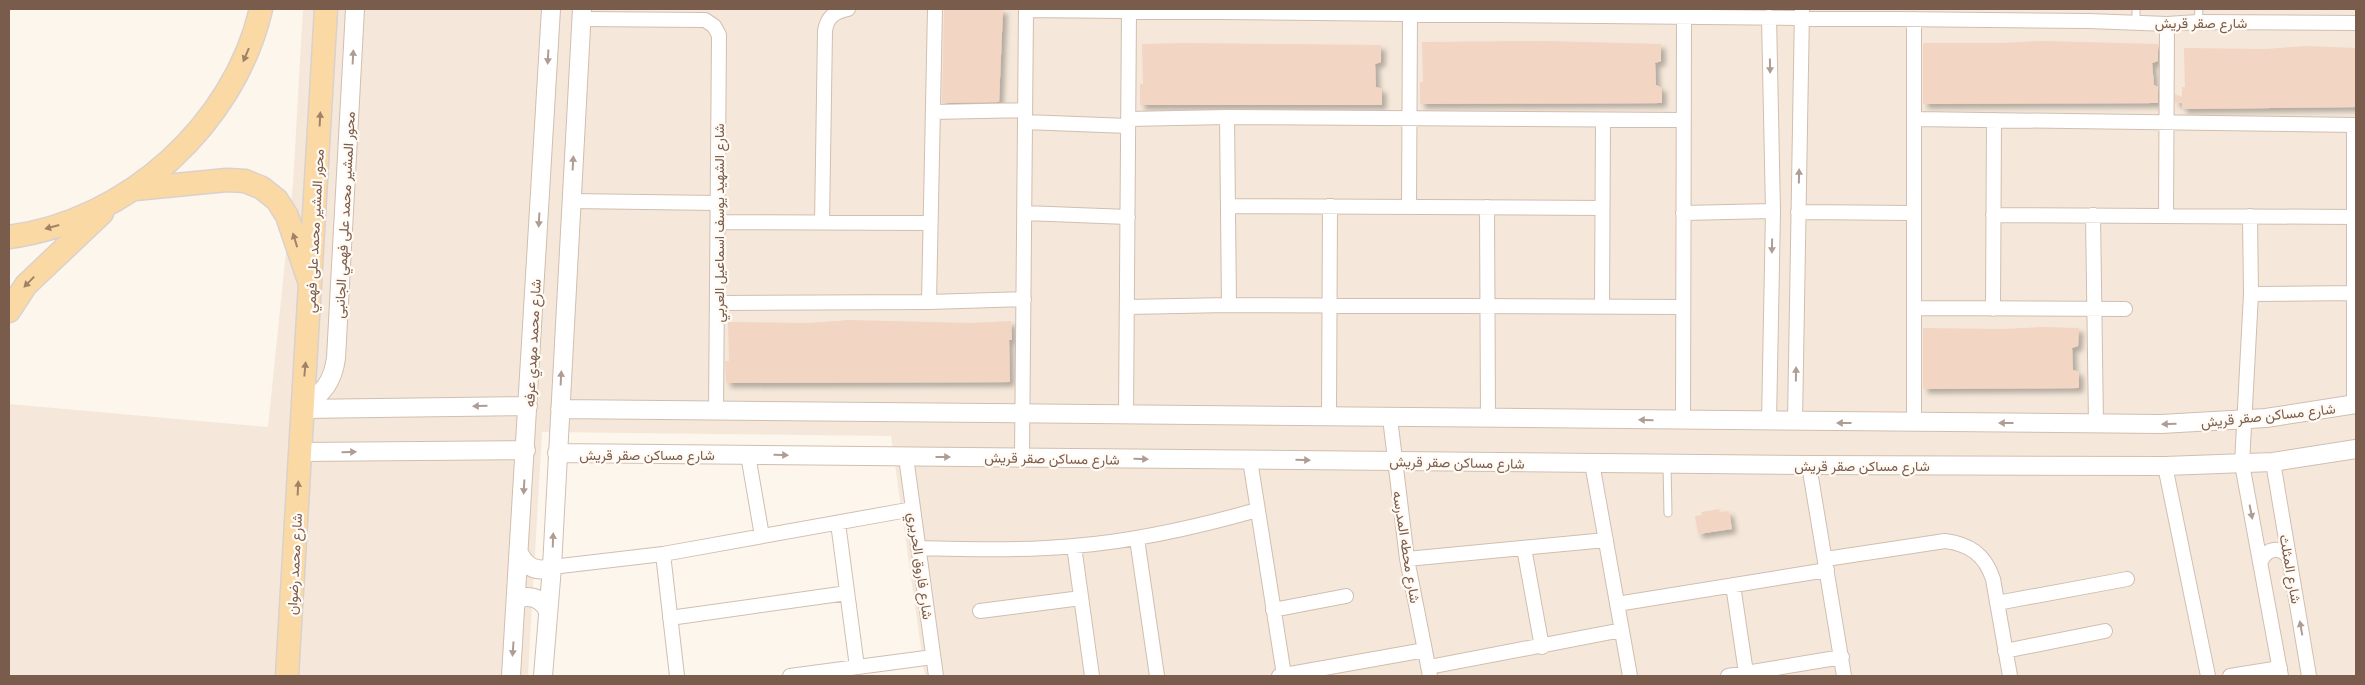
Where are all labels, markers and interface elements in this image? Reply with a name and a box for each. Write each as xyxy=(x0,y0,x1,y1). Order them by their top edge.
street label: شارع صقر قريش xyxy=(2155,14,2247,34)
one-way arrow xyxy=(241,48,249,62)
one-way arrow xyxy=(349,49,357,65)
one-way arrow xyxy=(544,50,552,66)
one-way arrow xyxy=(1766,58,1774,74)
one-way arrow xyxy=(317,111,325,127)
street label: محور المشير محمد على فهمي الجانبى xyxy=(330,111,362,319)
street label: شارع الشهيد يوسف اسماعيل العربي xyxy=(710,123,731,323)
street label: محور المشير محمد على فهمي xyxy=(301,149,331,314)
one-way arrow xyxy=(569,155,577,171)
one-way arrow xyxy=(1795,168,1803,184)
one-way arrow xyxy=(534,212,542,228)
one-way arrow xyxy=(44,223,59,231)
one-way arrow xyxy=(290,233,298,248)
one-way arrow xyxy=(1768,238,1776,254)
one-way arrow xyxy=(23,276,35,288)
street label: شارع محمد مهدي عرفه xyxy=(520,278,548,408)
one-way arrow xyxy=(301,361,309,377)
one-way arrow xyxy=(1792,365,1800,381)
one-way arrow xyxy=(558,370,566,386)
street label: شارع مساكن صقر قريش xyxy=(2200,399,2337,434)
one-way arrow xyxy=(471,403,487,411)
one-way arrow xyxy=(1638,416,1654,424)
one-way arrow xyxy=(1836,419,1852,427)
one-way arrow xyxy=(1998,419,2014,427)
one-way arrow xyxy=(2161,420,2177,428)
street label: شارع مساكن صقر قريش xyxy=(579,446,715,466)
one-way arrow xyxy=(341,448,357,456)
street label: شارع مساكن صقر قريش xyxy=(984,448,1120,471)
one-way arrow xyxy=(773,451,789,459)
street label: شارع مساكن صقر قريش xyxy=(1389,452,1525,475)
one-way arrow xyxy=(935,453,951,461)
one-way arrow xyxy=(1133,455,1149,463)
one-way arrow xyxy=(1295,456,1311,464)
street label: شارع مساكن صقر قريش xyxy=(1794,457,1930,477)
one-way arrow xyxy=(519,479,527,495)
one-way arrow xyxy=(295,480,303,496)
street label: شارع محطه المدرسه xyxy=(1387,490,1424,605)
one-way arrow xyxy=(2248,504,2256,520)
street label: شارع فاروق الحريري xyxy=(901,511,937,621)
street label: شارع محمد رضوان xyxy=(283,513,308,616)
one-way arrow xyxy=(550,532,558,548)
street label: شارع المثلث xyxy=(2274,533,2305,605)
one-way arrow xyxy=(2297,620,2305,636)
one-way arrow xyxy=(508,641,516,657)

